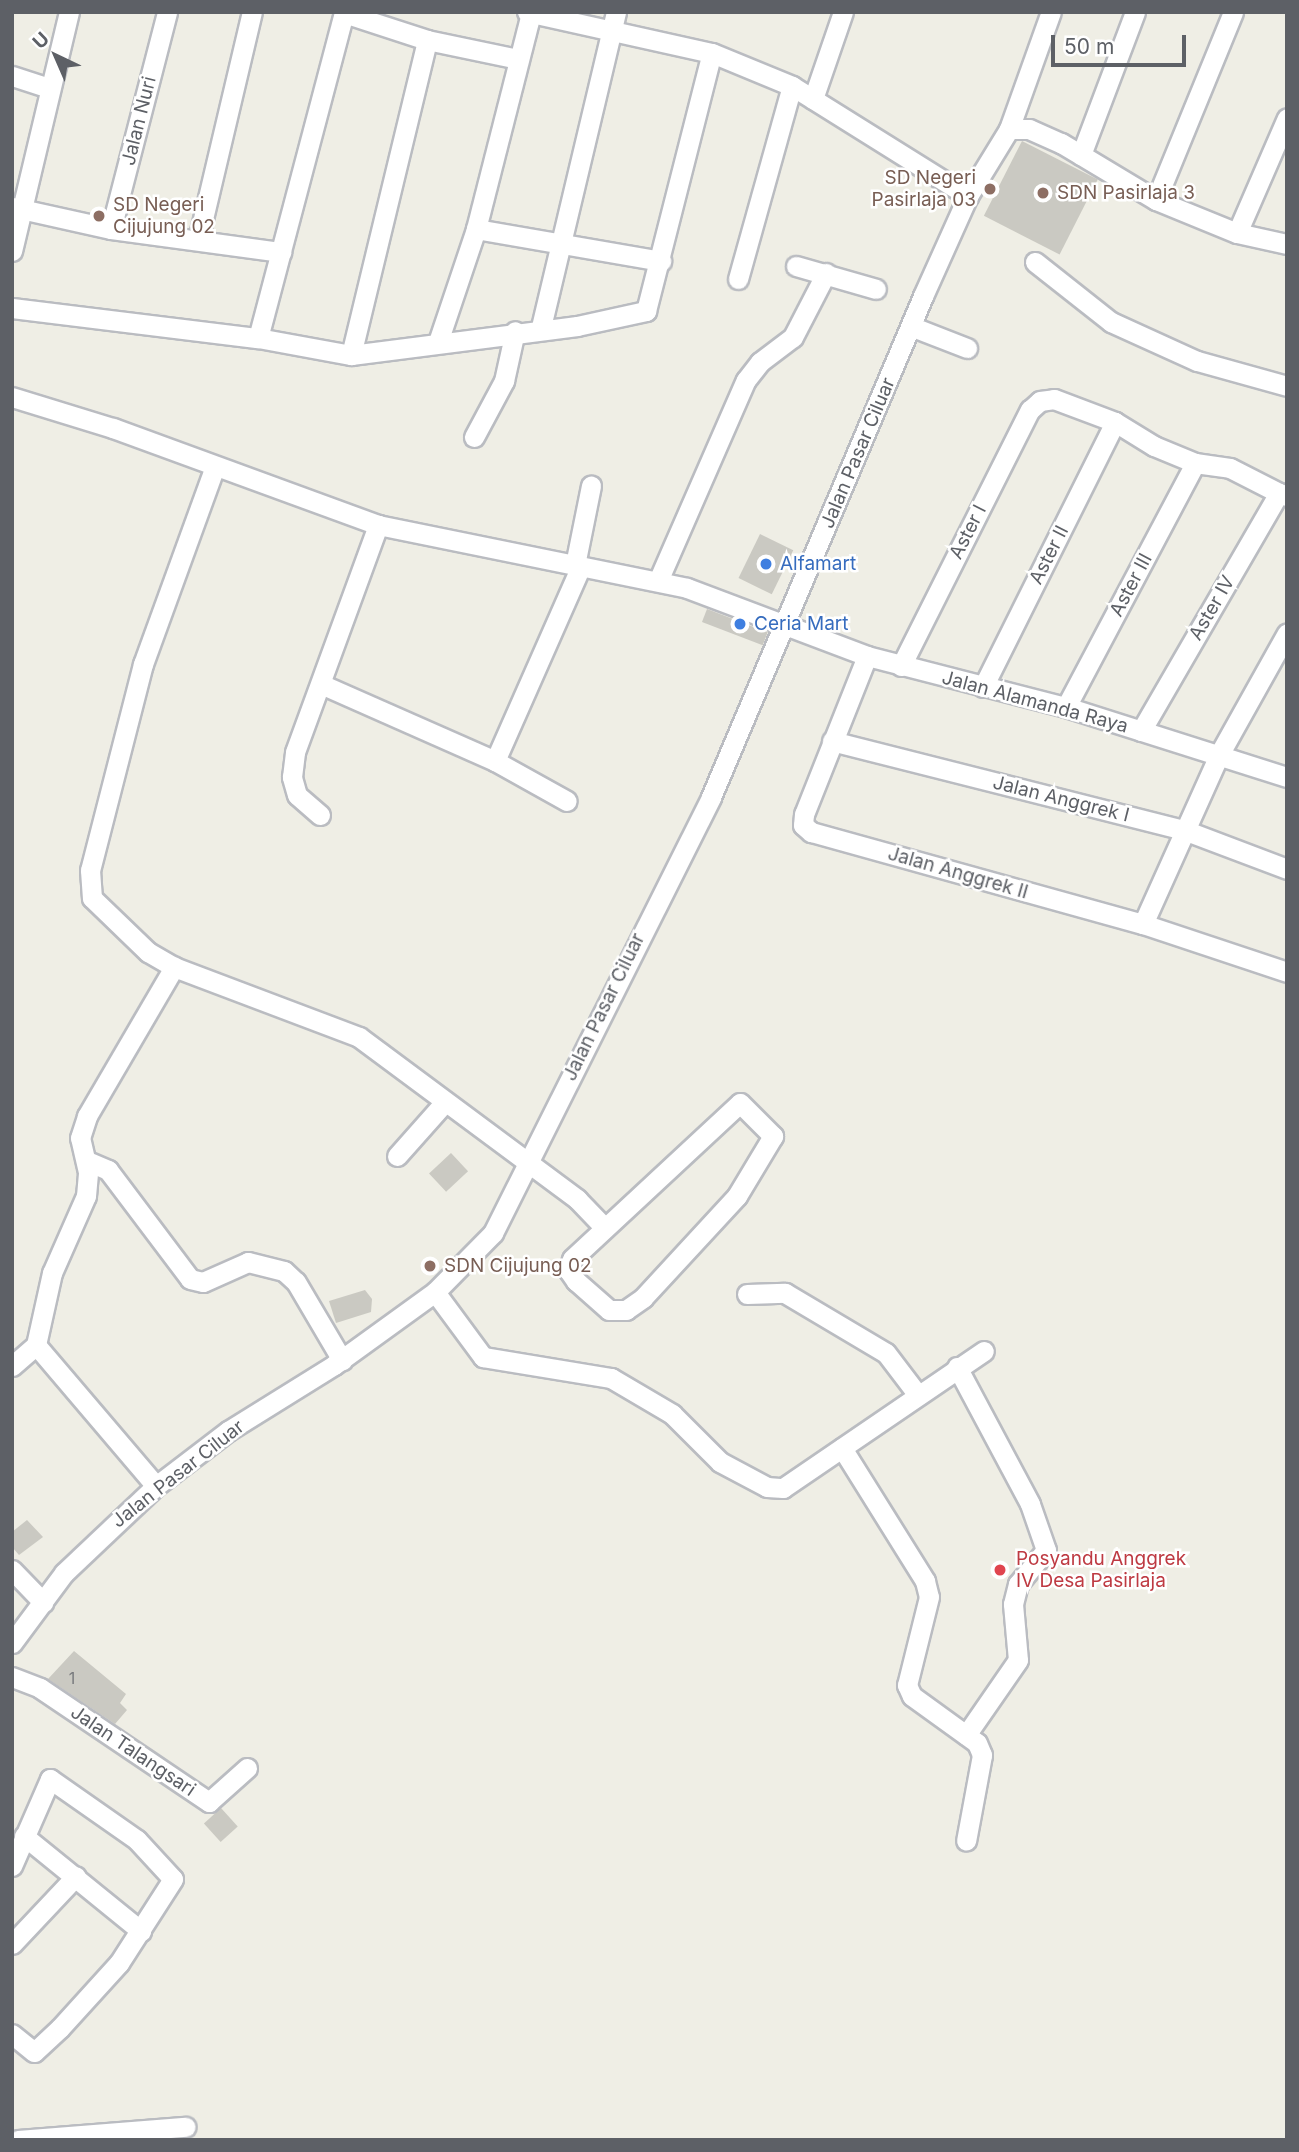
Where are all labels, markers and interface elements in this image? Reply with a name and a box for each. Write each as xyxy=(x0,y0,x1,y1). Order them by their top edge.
north arrow xyxy=(21,21,91,91)
scale bar xyxy=(1054,21,1189,65)
text: U xyxy=(28,27,54,54)
text: 50 m xyxy=(1064,34,1114,59)
street label: Jalan Nuri xyxy=(117,74,161,168)
place label: SD Negeri Pasirlaja 03 xyxy=(872,167,976,211)
marker: SD Negeri Pasirlaja 03 xyxy=(982,181,998,197)
place label: SDN Pasirlaja 3 xyxy=(1057,182,1195,204)
marker: SDN Pasirlaja 3 xyxy=(1035,185,1051,201)
place label: SD Negeri Cijujung 02 xyxy=(113,194,215,238)
marker: SD Negeri Cijujung 02 xyxy=(91,208,107,224)
street label: Jalan Pasar Ciluar xyxy=(816,374,900,532)
street label: Aster I xyxy=(945,501,991,563)
street label: Aster II xyxy=(1025,522,1073,588)
street label: Aster III xyxy=(1105,550,1157,620)
place label: Alfamart xyxy=(780,553,856,575)
marker: Alfamart xyxy=(758,556,774,572)
street label: Aster IV xyxy=(1184,572,1240,644)
place label: Ceria Mart xyxy=(754,613,849,635)
marker: Ceria Mart xyxy=(732,616,748,632)
street label: Jalan Alamanda Raya xyxy=(939,666,1131,738)
street label: Jalan Anggrek I xyxy=(990,771,1132,827)
street label: Jalan Anggrek II xyxy=(885,842,1031,904)
street label: Jalan Pasar Ciluar xyxy=(558,929,650,1085)
place label: SDN Cijujung 02 xyxy=(444,1255,592,1277)
marker: SDN Cijujung 02 xyxy=(422,1258,438,1274)
street label: Jalan Pasar Ciluar xyxy=(107,1415,249,1533)
place label: Posyandu Anggrek IV Desa Pasirlaja xyxy=(1016,1548,1186,1592)
marker: Posyandu Anggrek IV Desa Pasirlaja xyxy=(990,1560,1010,1580)
house number: 1 xyxy=(69,1668,75,1688)
street label: Jalan Talangsari xyxy=(66,1701,200,1801)

